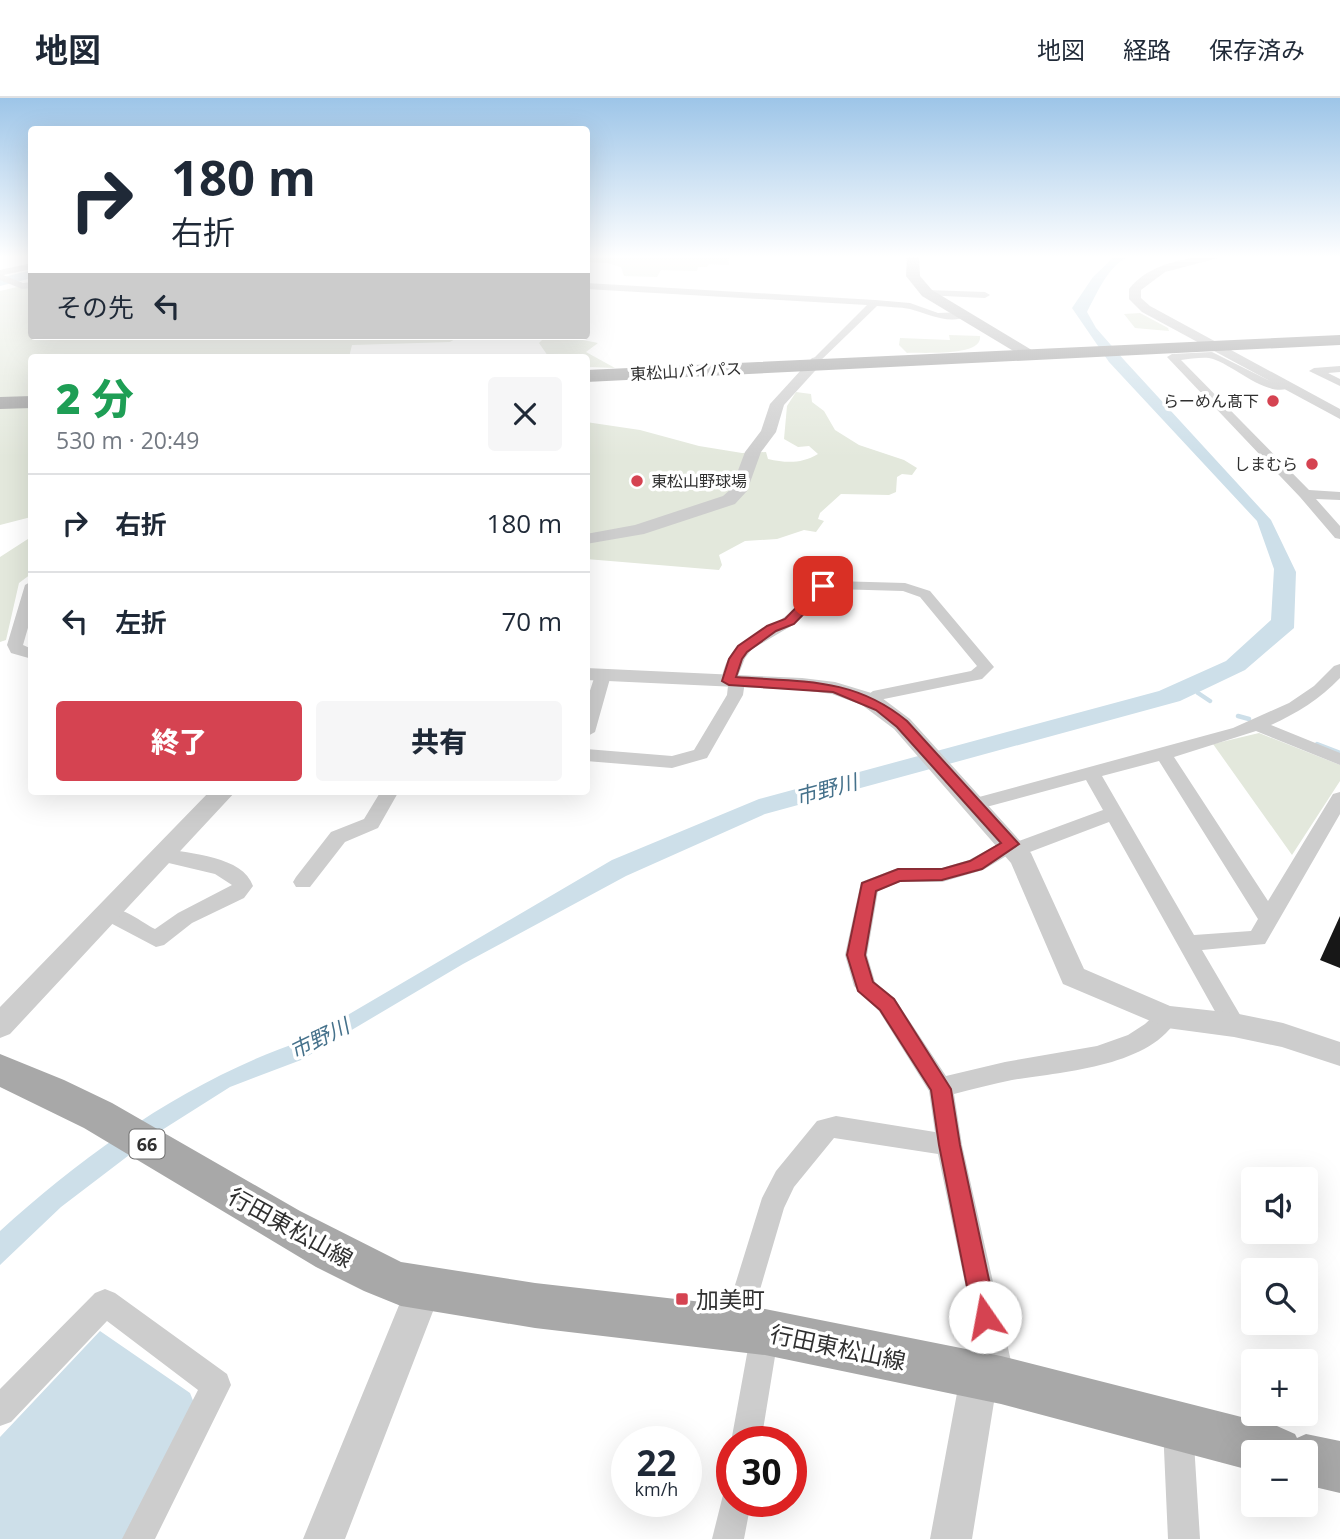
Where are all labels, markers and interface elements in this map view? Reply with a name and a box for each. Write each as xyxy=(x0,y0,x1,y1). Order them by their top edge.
text: 地図 xyxy=(35,27,101,72)
text: 地図 xyxy=(1037,33,1085,66)
text: 経路 xyxy=(1123,33,1171,66)
text: 保存済み xyxy=(1209,33,1305,66)
text: 180 m xyxy=(171,144,316,210)
icon: right xyxy=(56,154,147,245)
text: 右折 xyxy=(171,210,235,253)
icon: left xyxy=(148,287,186,325)
text: その先 xyxy=(56,289,134,325)
street label: 東松山バイパス xyxy=(630,357,742,385)
text: 2 分 xyxy=(56,369,134,426)
button: close xyxy=(488,377,562,451)
place label: らーめん髙下 xyxy=(1163,390,1259,412)
marker: らーめん髙下 xyxy=(1265,393,1281,409)
text: 530 m · 20:49 xyxy=(56,424,199,456)
place label: しまむら xyxy=(1234,453,1298,475)
marker: しまむら xyxy=(1304,456,1320,472)
place label: 東松山野球場 xyxy=(651,470,747,492)
marker: 東松山野球場 xyxy=(629,473,645,489)
icon: right xyxy=(56,504,94,542)
text: 180 m xyxy=(487,505,562,541)
text: 右折 xyxy=(115,506,167,542)
pin xyxy=(793,556,853,616)
icon: arrive xyxy=(804,567,842,605)
icon: left xyxy=(56,602,94,640)
text: 70 m xyxy=(501,603,562,639)
text: 左折 xyxy=(115,604,167,640)
button: 終了 xyxy=(56,701,302,781)
button: 共有 xyxy=(316,701,562,781)
water label: 市野川 xyxy=(792,767,862,811)
water label: 市野川 xyxy=(285,1011,355,1064)
road number: 66 xyxy=(130,1129,164,1158)
map controls xyxy=(1241,1167,1318,1517)
button: sound xyxy=(1241,1167,1318,1244)
street label: 行田東松山線 xyxy=(223,1180,359,1274)
button: search xyxy=(1241,1258,1318,1335)
position arrow xyxy=(948,1280,1022,1354)
place label: 加美町 xyxy=(696,1283,765,1315)
marker: 加美町 xyxy=(674,1291,690,1307)
street label: 行田東松山線 xyxy=(767,1317,909,1377)
button: + xyxy=(1241,1349,1318,1426)
speed limit sign: 30 xyxy=(716,1426,807,1517)
text: 22 xyxy=(636,1439,677,1486)
button: − xyxy=(1241,1440,1318,1517)
text: km/h xyxy=(635,1477,678,1501)

